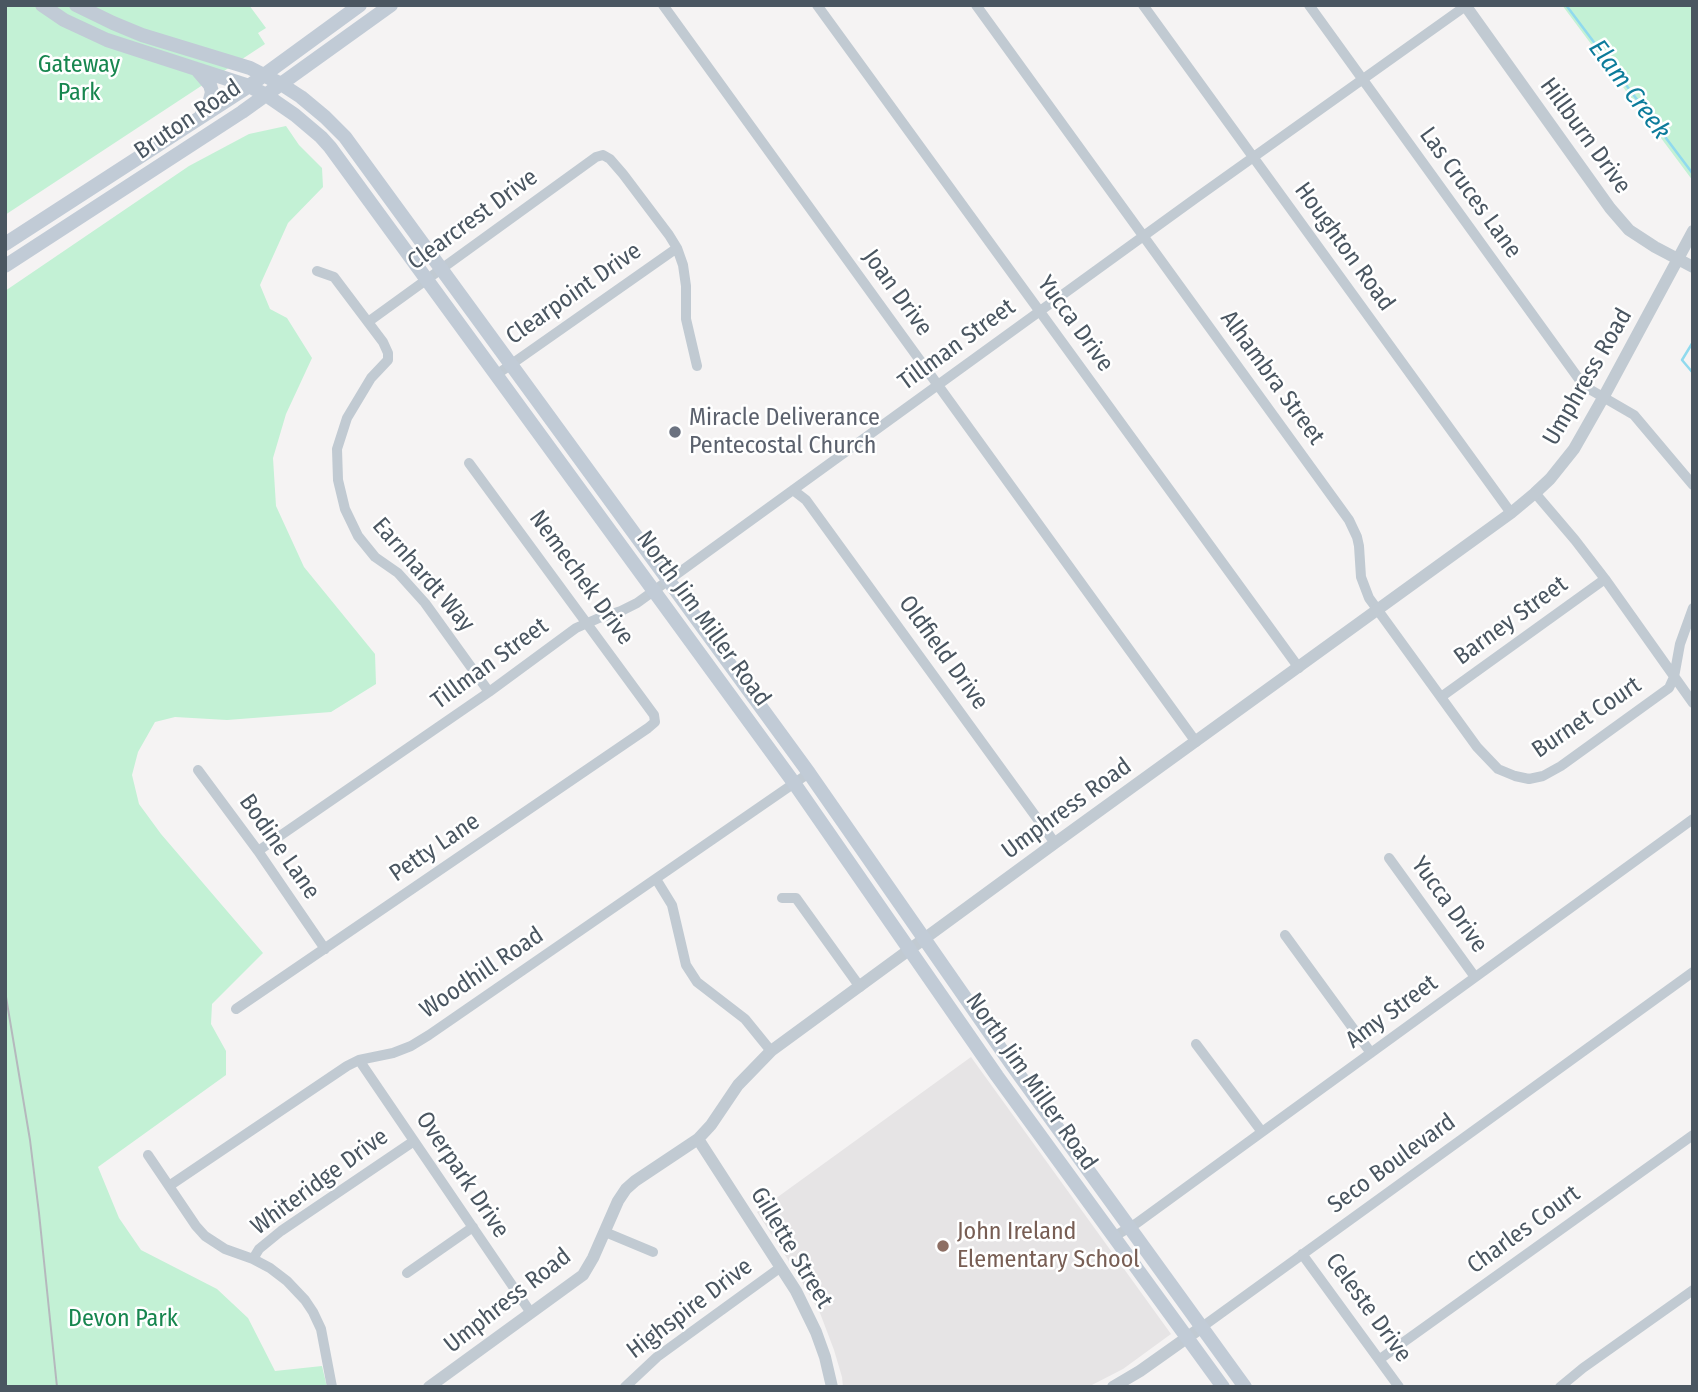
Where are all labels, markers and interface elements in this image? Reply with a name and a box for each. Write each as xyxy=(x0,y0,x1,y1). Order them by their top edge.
water label: Elam Creek xyxy=(1581,34,1677,146)
park label: Gateway Park xyxy=(38,51,120,107)
street label: Hillburn Drive xyxy=(1533,73,1637,199)
street label: Bruton Road xyxy=(129,74,247,166)
street label: Las Cruces Lane xyxy=(1413,122,1527,264)
street label: Clearcrest Drive xyxy=(402,163,544,277)
street label: Houghton Road xyxy=(1288,177,1400,317)
street label: Clearpoint Drive xyxy=(501,237,647,351)
street label: Joan Drive xyxy=(856,244,938,342)
street label: Yucca Drive xyxy=(1031,270,1119,378)
street label: Tillman Street xyxy=(893,293,1021,397)
street label: Umphress Road xyxy=(1537,303,1639,451)
street label: Alhambra Street xyxy=(1214,305,1330,451)
place label: Miracle Deliverance Pentecostal Church xyxy=(689,404,880,460)
marker: Miracle Deliverance Pentecostal Church xyxy=(667,424,683,440)
street label: Nemechek Drive xyxy=(523,505,639,651)
street label: Earnhardt Way xyxy=(366,512,480,638)
street label: North Jim Miller Road xyxy=(630,526,776,712)
street label: Barney Street xyxy=(1449,570,1573,672)
street label: Oldfield Drive xyxy=(892,590,994,716)
street label: Tillman Street xyxy=(426,612,554,716)
street label: Burnet Court xyxy=(1527,671,1647,765)
street label: Umphress Road xyxy=(997,752,1137,866)
street label: Bodine Lane xyxy=(232,789,326,905)
street label: Petty Lane xyxy=(385,807,485,889)
street label: Yucca Drive xyxy=(1405,851,1493,959)
street label: Woodhill Road xyxy=(415,921,549,1025)
street label: Amy Street xyxy=(1341,969,1443,1055)
street label: North Jim Miller Road xyxy=(959,988,1103,1176)
street label: Overpark Drive xyxy=(409,1106,515,1244)
street label: Seco Boulevard xyxy=(1323,1108,1461,1220)
street label: Whiteridge Drive xyxy=(246,1123,394,1241)
street label: Charles Court xyxy=(1462,1180,1586,1280)
street label: Gillette Street xyxy=(744,1182,838,1314)
place label: John Ireland Elementary School xyxy=(957,1218,1140,1274)
marker: John Ireland Elementary School xyxy=(935,1238,951,1254)
street label: Umphress Road xyxy=(439,1242,577,1360)
street label: Celeste Drive xyxy=(1319,1248,1417,1368)
street label: Highspire Drive xyxy=(622,1252,758,1366)
park label: Devon Park xyxy=(68,1305,178,1333)

